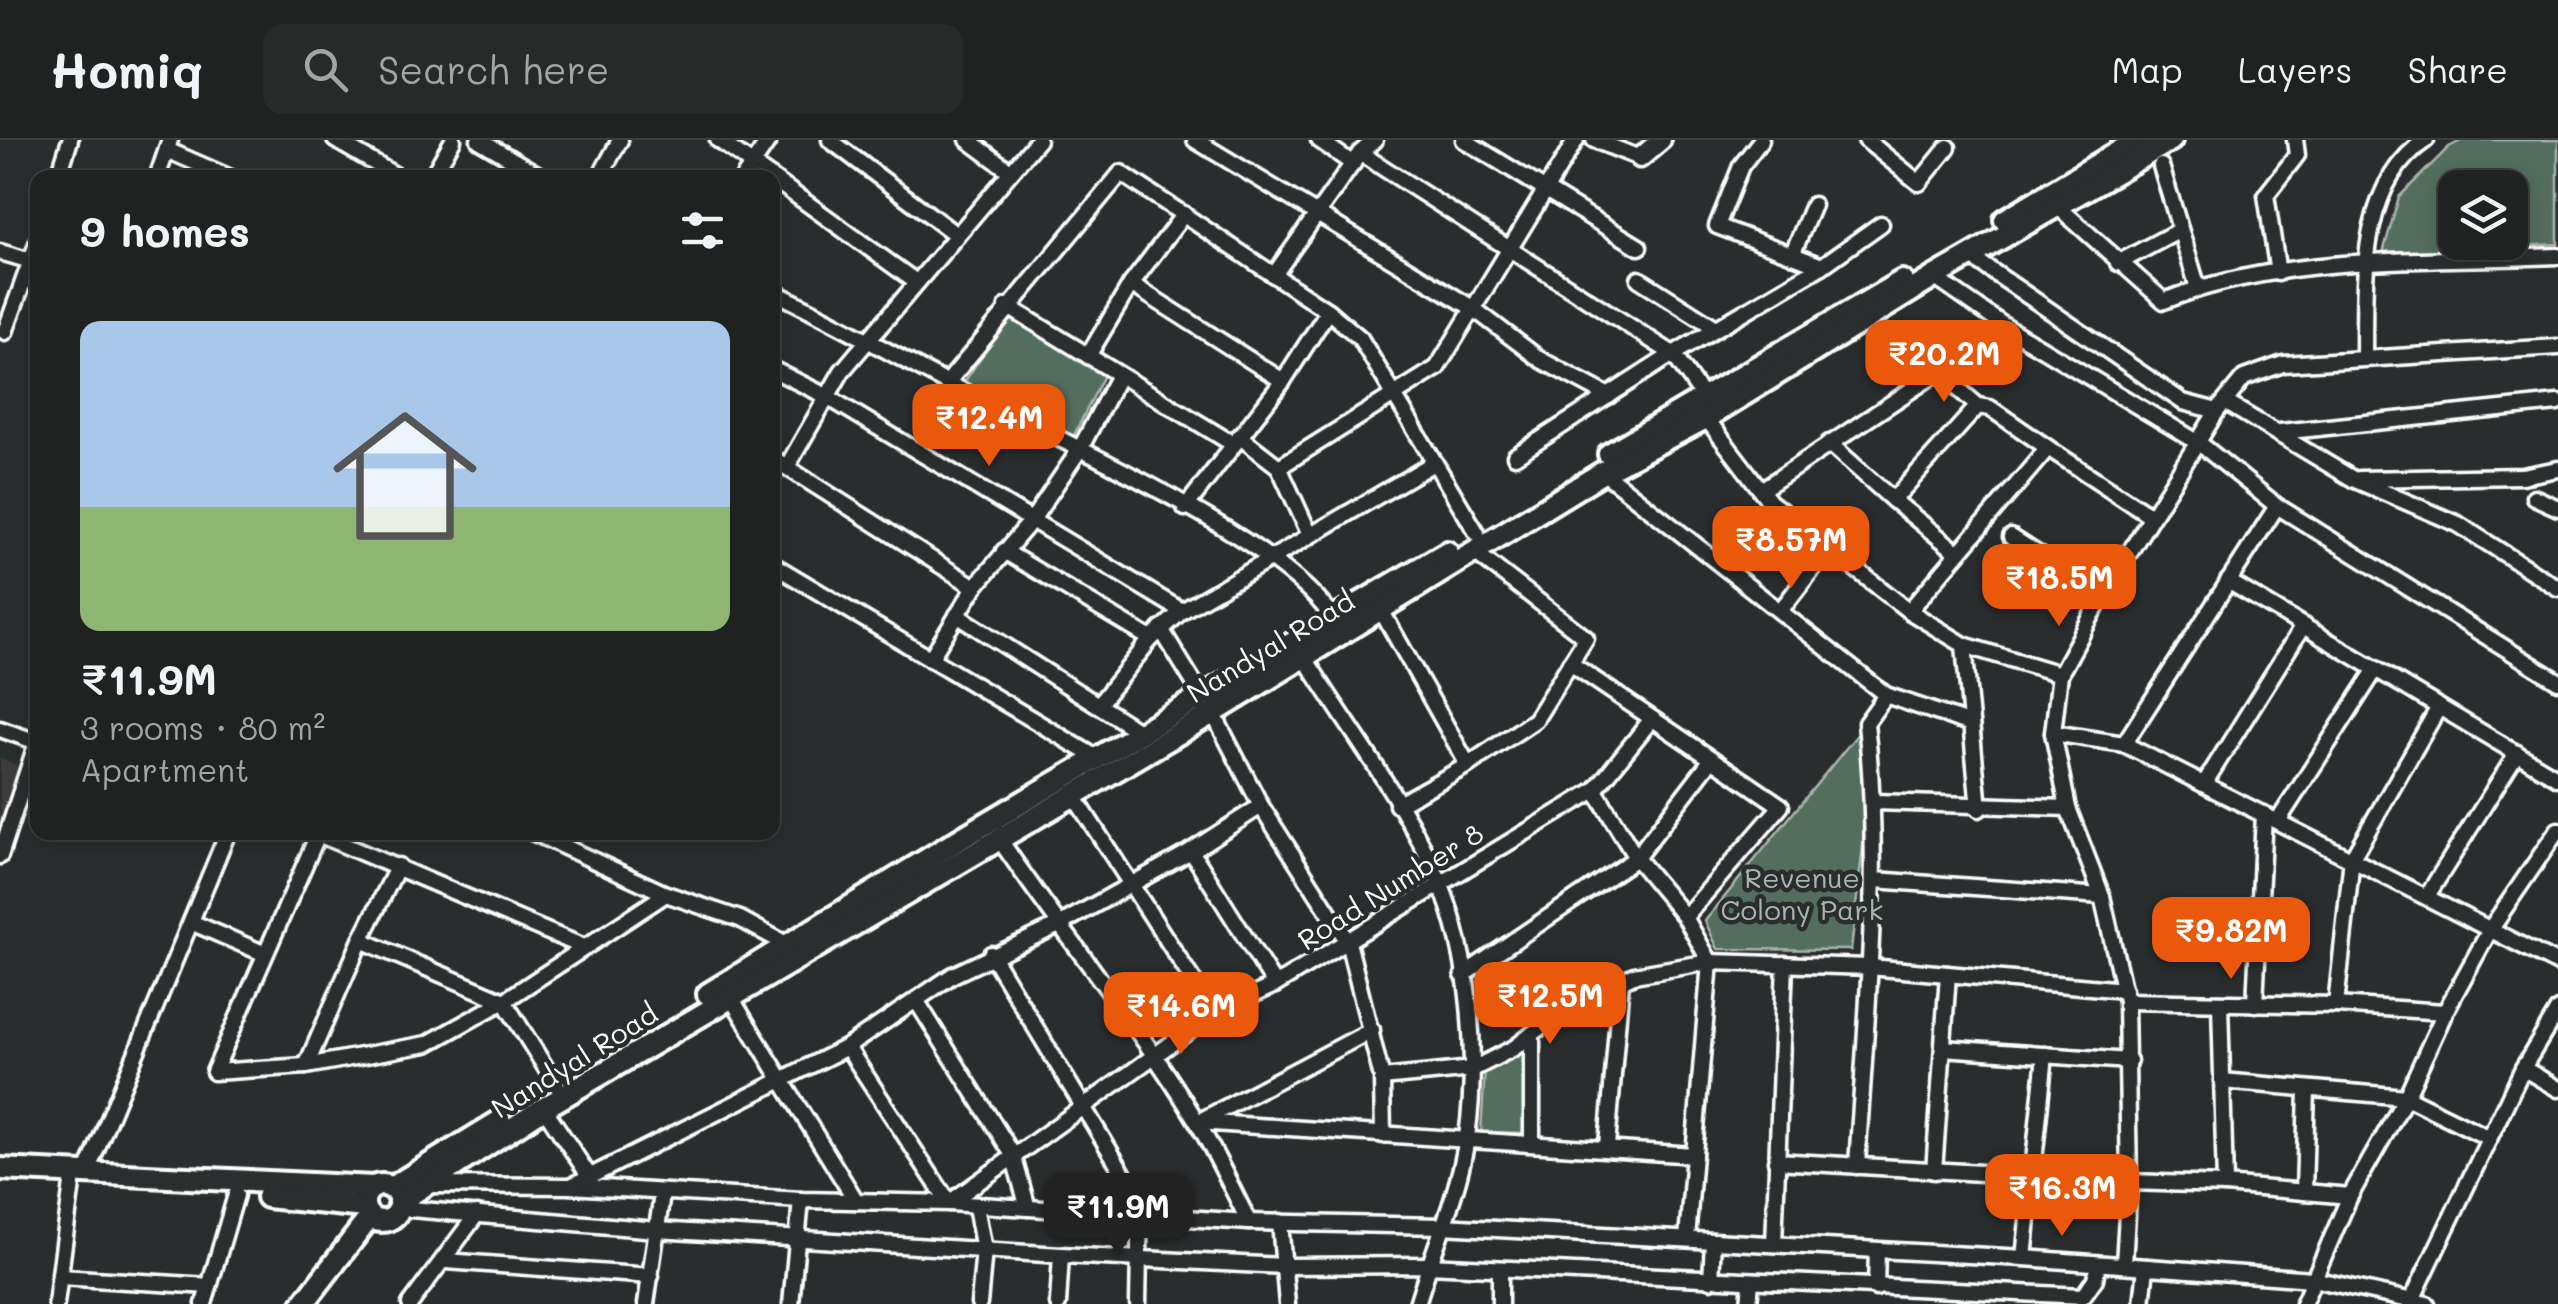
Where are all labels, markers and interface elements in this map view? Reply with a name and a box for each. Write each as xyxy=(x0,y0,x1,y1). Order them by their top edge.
search box xyxy=(263,24,963,114)
text: Homiq xyxy=(50,38,203,100)
icon: search xyxy=(298,42,353,97)
text: Search here xyxy=(378,44,609,94)
text: Map xyxy=(2111,46,2183,92)
text: Layers xyxy=(2238,46,2353,92)
text: Share xyxy=(2408,46,2508,92)
map controls xyxy=(2438,170,2528,260)
button: layers xyxy=(2438,170,2528,260)
text: 9 homes xyxy=(80,203,250,258)
icon: filters xyxy=(675,203,730,258)
pin: ₹20.2M xyxy=(1863,320,2025,405)
text: ₹20.2M xyxy=(1887,331,2001,373)
pin: ₹12.4M xyxy=(908,384,1070,469)
icon: home xyxy=(315,386,495,566)
text: ₹12.4M xyxy=(934,395,1044,437)
pin: ₹8.57M xyxy=(1710,506,1872,591)
text: ₹8.57M xyxy=(1734,517,1848,559)
pin: ₹18.5M xyxy=(1978,544,2140,629)
text: ₹18.5M xyxy=(2004,555,2114,597)
street label: Nandyal Road xyxy=(1180,582,1360,710)
text: ₹11.9M xyxy=(80,651,217,706)
text: 3 rooms · 80 m² xyxy=(80,706,325,748)
text: Apartment xyxy=(80,748,249,790)
street label: Road Number 8 xyxy=(1291,815,1489,957)
park label: Revenue Colony Park xyxy=(1721,859,1883,927)
pin: ₹9.82M xyxy=(2150,897,2312,982)
text: ₹9.82M xyxy=(2174,908,2288,950)
pin: ₹12.5M xyxy=(1469,962,1631,1047)
pin: ₹14.6M xyxy=(1100,972,1262,1057)
text: ₹12.5M xyxy=(1496,973,1604,1015)
text: ₹14.6M xyxy=(1126,983,1236,1025)
street label: Nandyal Road xyxy=(484,995,664,1125)
pin: ₹16.3M xyxy=(1981,1154,2143,1239)
text: ₹16.3M xyxy=(2007,1165,2117,1207)
pin: ₹11.9M xyxy=(1037,1173,1199,1258)
text: ₹11.9M xyxy=(1066,1184,1170,1226)

